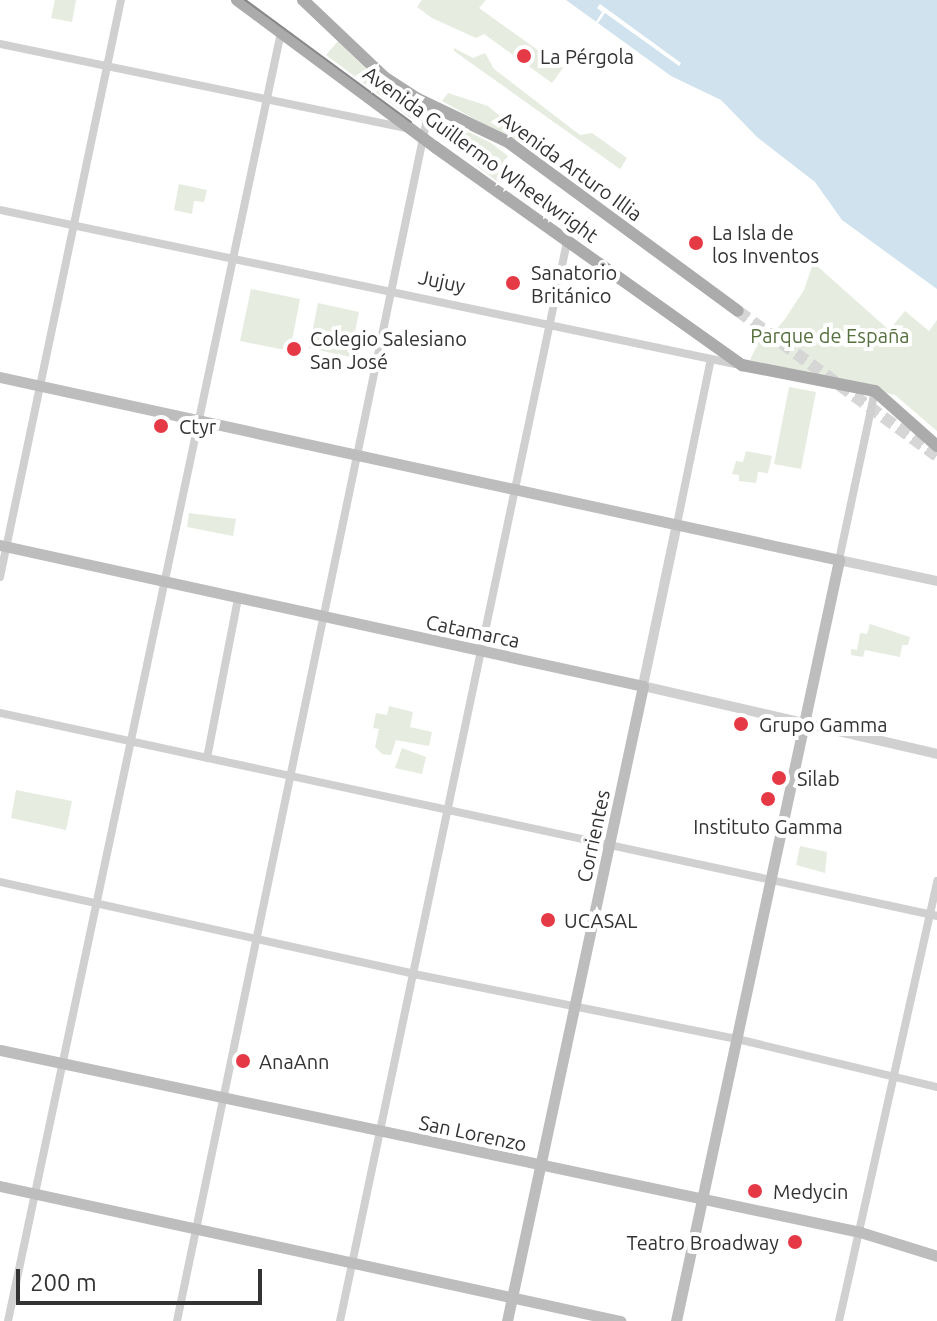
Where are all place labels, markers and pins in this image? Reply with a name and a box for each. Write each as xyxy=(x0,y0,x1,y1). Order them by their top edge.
place label: La Pérgola xyxy=(540,44,634,68)
marker: La Pérgola xyxy=(515,47,533,65)
place label: La Isla de los Inventos xyxy=(712,220,819,267)
marker: La Isla de los Inventos xyxy=(687,234,705,252)
place label: Sanatorio Británico xyxy=(531,260,617,307)
marker: Sanatorio Británico xyxy=(502,272,524,294)
place label: Colegio Salesiano San José xyxy=(310,326,467,373)
marker: Colegio Salesiano San José xyxy=(285,340,303,358)
place label: Ctyr xyxy=(179,414,216,438)
marker: Ctyr xyxy=(150,415,172,437)
place label: Grupo Gamma xyxy=(759,712,888,736)
marker: Grupo Gamma xyxy=(730,713,752,735)
place label: Silab xyxy=(797,766,840,790)
marker: Silab xyxy=(768,767,790,789)
marker: Instituto Gamma xyxy=(757,788,779,810)
place label: Instituto Gamma xyxy=(693,814,843,838)
place label: UCASAL xyxy=(564,908,637,932)
marker: UCASAL xyxy=(539,911,557,929)
place label: AnaAnn xyxy=(259,1049,330,1073)
marker: AnaAnn xyxy=(234,1052,252,1070)
place label: Medycin xyxy=(773,1179,848,1203)
marker: Medycin xyxy=(744,1180,766,1202)
place label: Teatro Broadway xyxy=(626,1230,779,1254)
marker: Teatro Broadway xyxy=(786,1233,804,1251)

